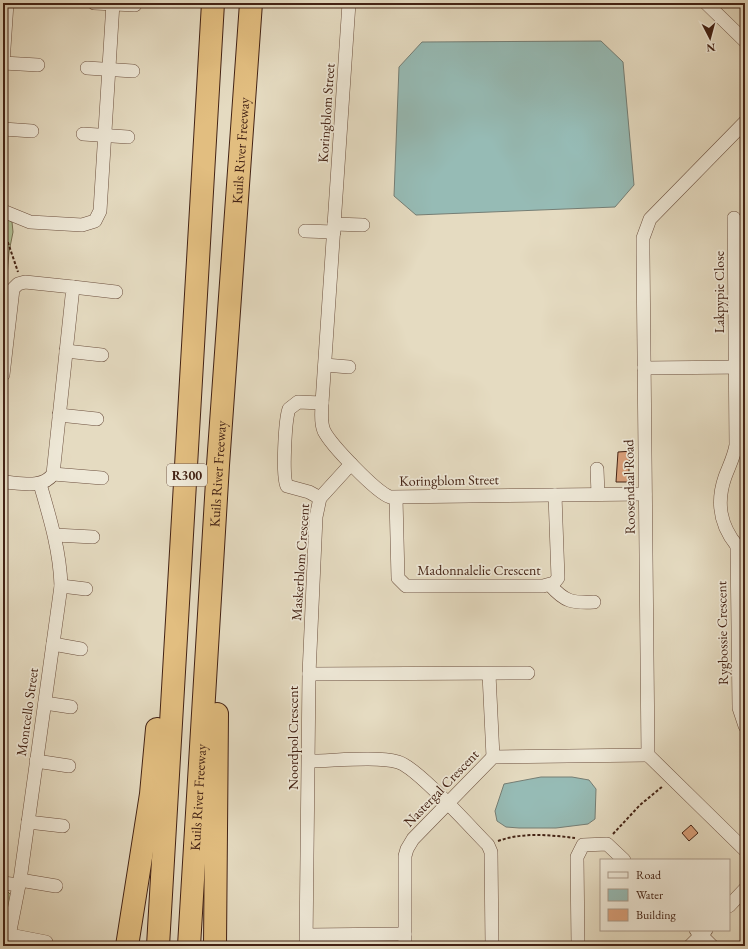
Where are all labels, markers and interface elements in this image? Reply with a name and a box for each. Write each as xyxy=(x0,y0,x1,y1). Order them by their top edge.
north arrow xyxy=(690,18,730,58)
text: N xyxy=(706,41,716,55)
street label: Koringblom Street xyxy=(314,62,339,163)
street label: Kuils River Freeway xyxy=(228,96,253,205)
street label: Lakpypie Close xyxy=(710,250,728,333)
street label: Kuils River Freeway xyxy=(205,419,230,528)
street label: Roosendaal Road xyxy=(619,438,639,535)
road number: R300 xyxy=(167,464,207,486)
street label: Koringblom Street xyxy=(399,470,500,490)
street label: Maskerblom Crescent xyxy=(287,502,313,621)
street label: Madonnalelie Crescent xyxy=(417,561,541,579)
street label: Rygbossie Crescent xyxy=(712,580,732,685)
street label: Montcello Street xyxy=(12,666,42,757)
street label: Noordpol Crescent xyxy=(284,685,302,790)
street label: Kuils River Freeway xyxy=(186,743,210,851)
street label: Nastergal Crescent xyxy=(400,745,483,831)
legend xyxy=(600,859,730,931)
text: Road xyxy=(636,867,662,883)
text: Water xyxy=(636,887,663,903)
text: Building xyxy=(636,907,677,923)

